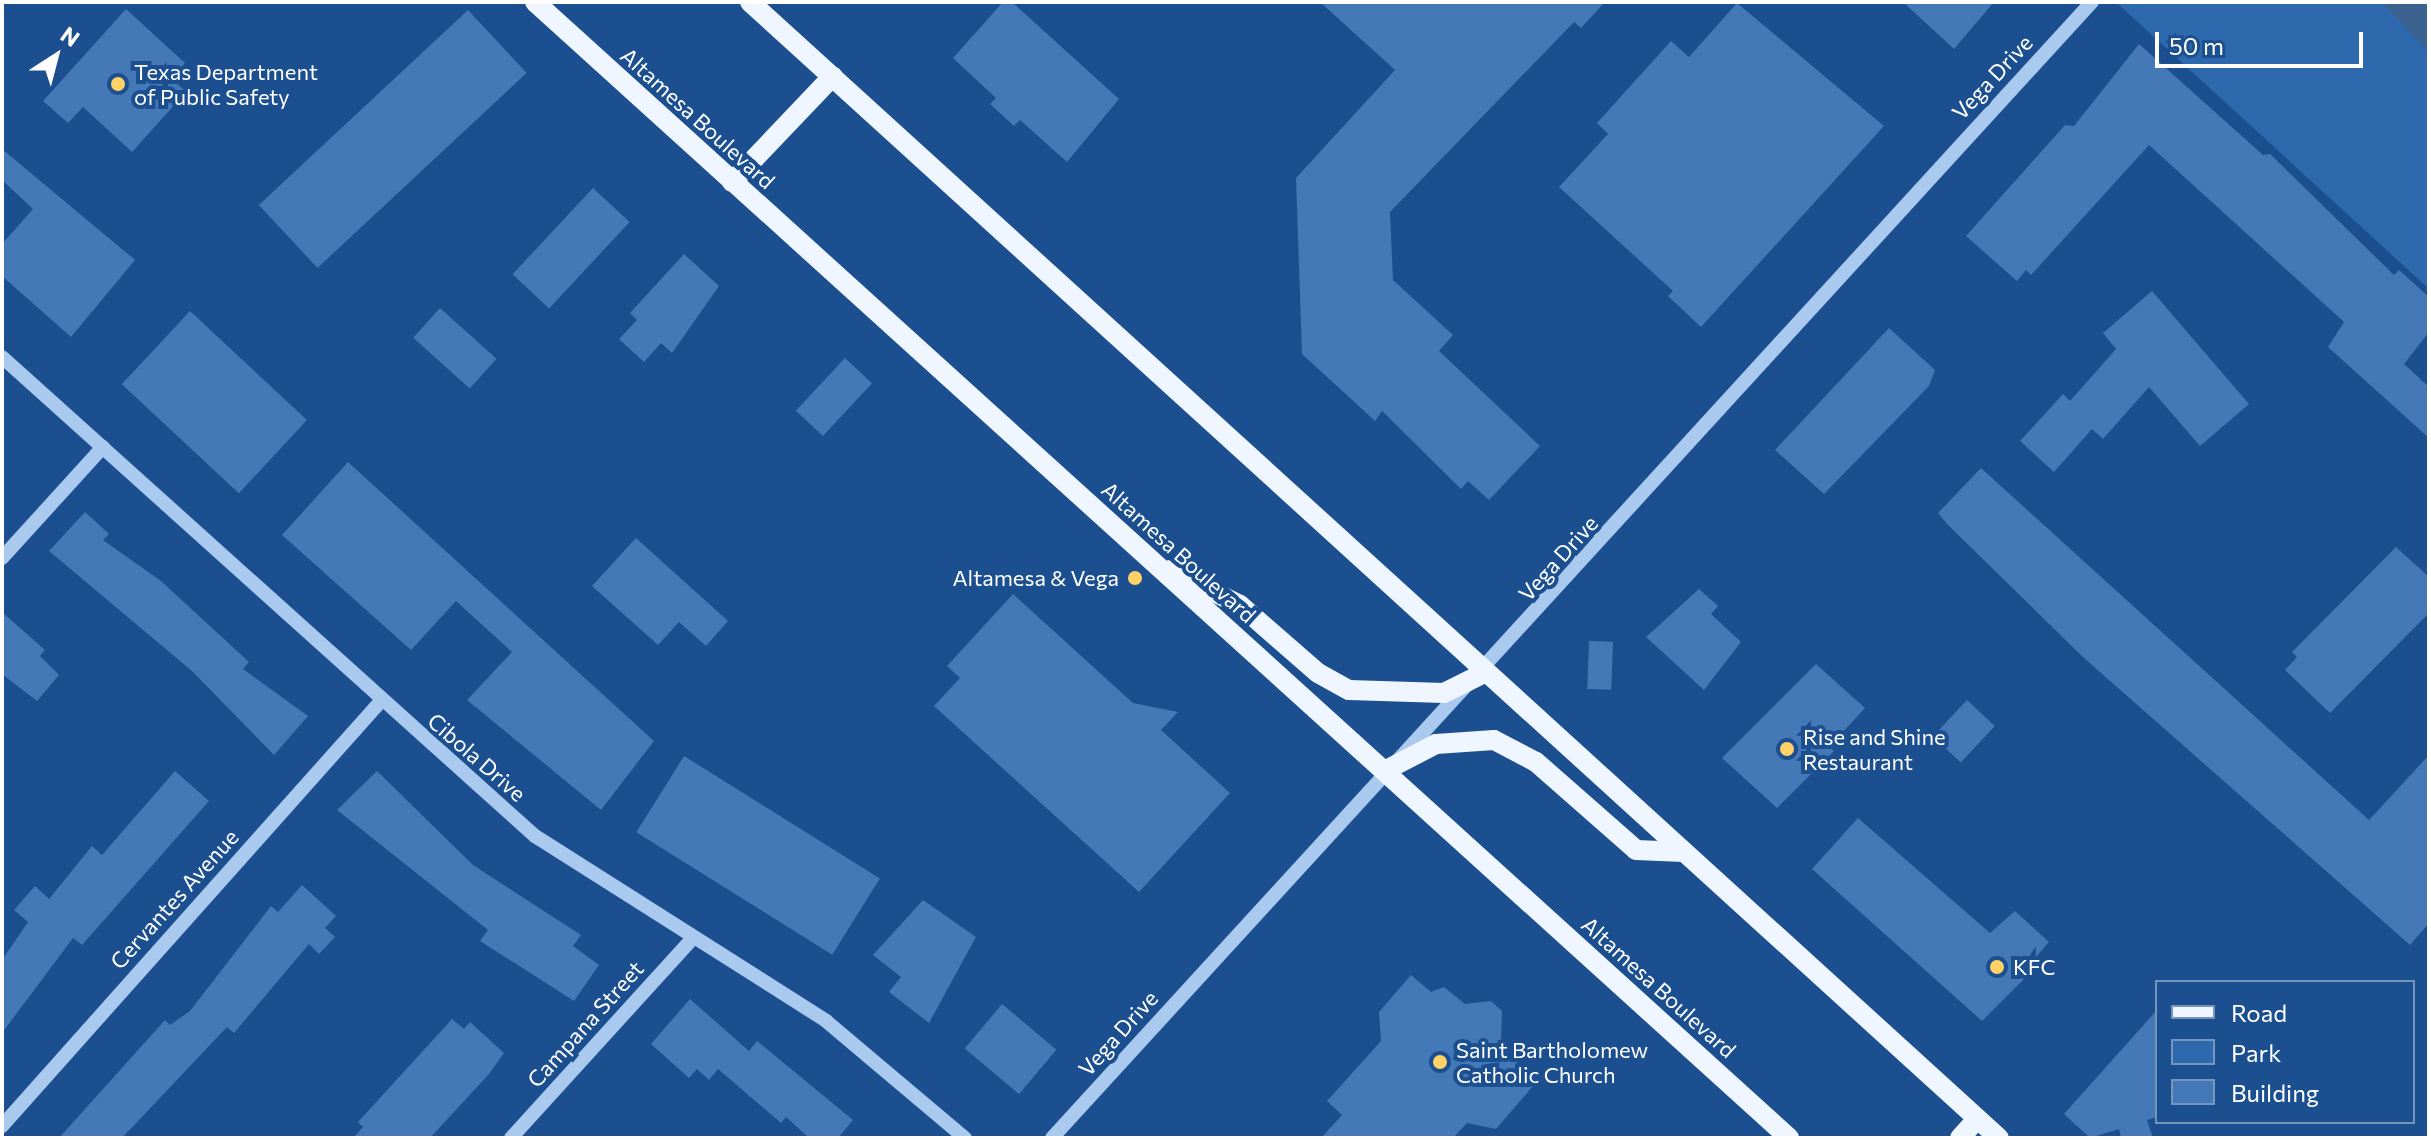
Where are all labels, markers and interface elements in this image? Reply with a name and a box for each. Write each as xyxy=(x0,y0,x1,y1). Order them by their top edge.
north arrow xyxy=(16,16,96,96)
scale bar xyxy=(2159,16,2367,66)
text: N xyxy=(56,20,85,52)
street label: Vega Drive xyxy=(1946,29,2038,125)
text: 50 m xyxy=(2169,31,2224,60)
street label: Altamesa Boulevard xyxy=(616,42,780,194)
place label: Texas Department of Public Safety xyxy=(134,58,318,110)
marker: Texas Department of Public Safety xyxy=(109,75,127,93)
street label: Altamesa Boulevard xyxy=(1097,476,1261,628)
street label: Vega Drive xyxy=(1513,510,1603,606)
place label: Altamesa & Vega xyxy=(952,565,1119,591)
marker: Altamesa & Vega xyxy=(1126,569,1144,587)
street label: Cibola Drive xyxy=(423,707,531,807)
place label: Rise and Shine Restaurant xyxy=(1803,723,1946,774)
marker: Rise and Shine Restaurant xyxy=(1778,740,1796,758)
street label: Cervantes Avenue xyxy=(104,824,244,974)
street label: Altamesa Boulevard xyxy=(1577,911,1741,1063)
place label: KFC xyxy=(2013,954,2055,980)
street label: Campana Street xyxy=(521,955,649,1093)
marker: KFC xyxy=(1988,958,2006,976)
legend xyxy=(2155,980,2415,1124)
street label: Vega Drive xyxy=(1073,985,1163,1081)
text: Road xyxy=(2231,998,2287,1027)
place label: Saint Bartholomew Catholic Church xyxy=(1456,1036,1648,1088)
text: Park xyxy=(2231,1038,2281,1067)
marker: Saint Bartholomew Catholic Church xyxy=(1431,1053,1449,1071)
text: Building xyxy=(2231,1078,2319,1107)

